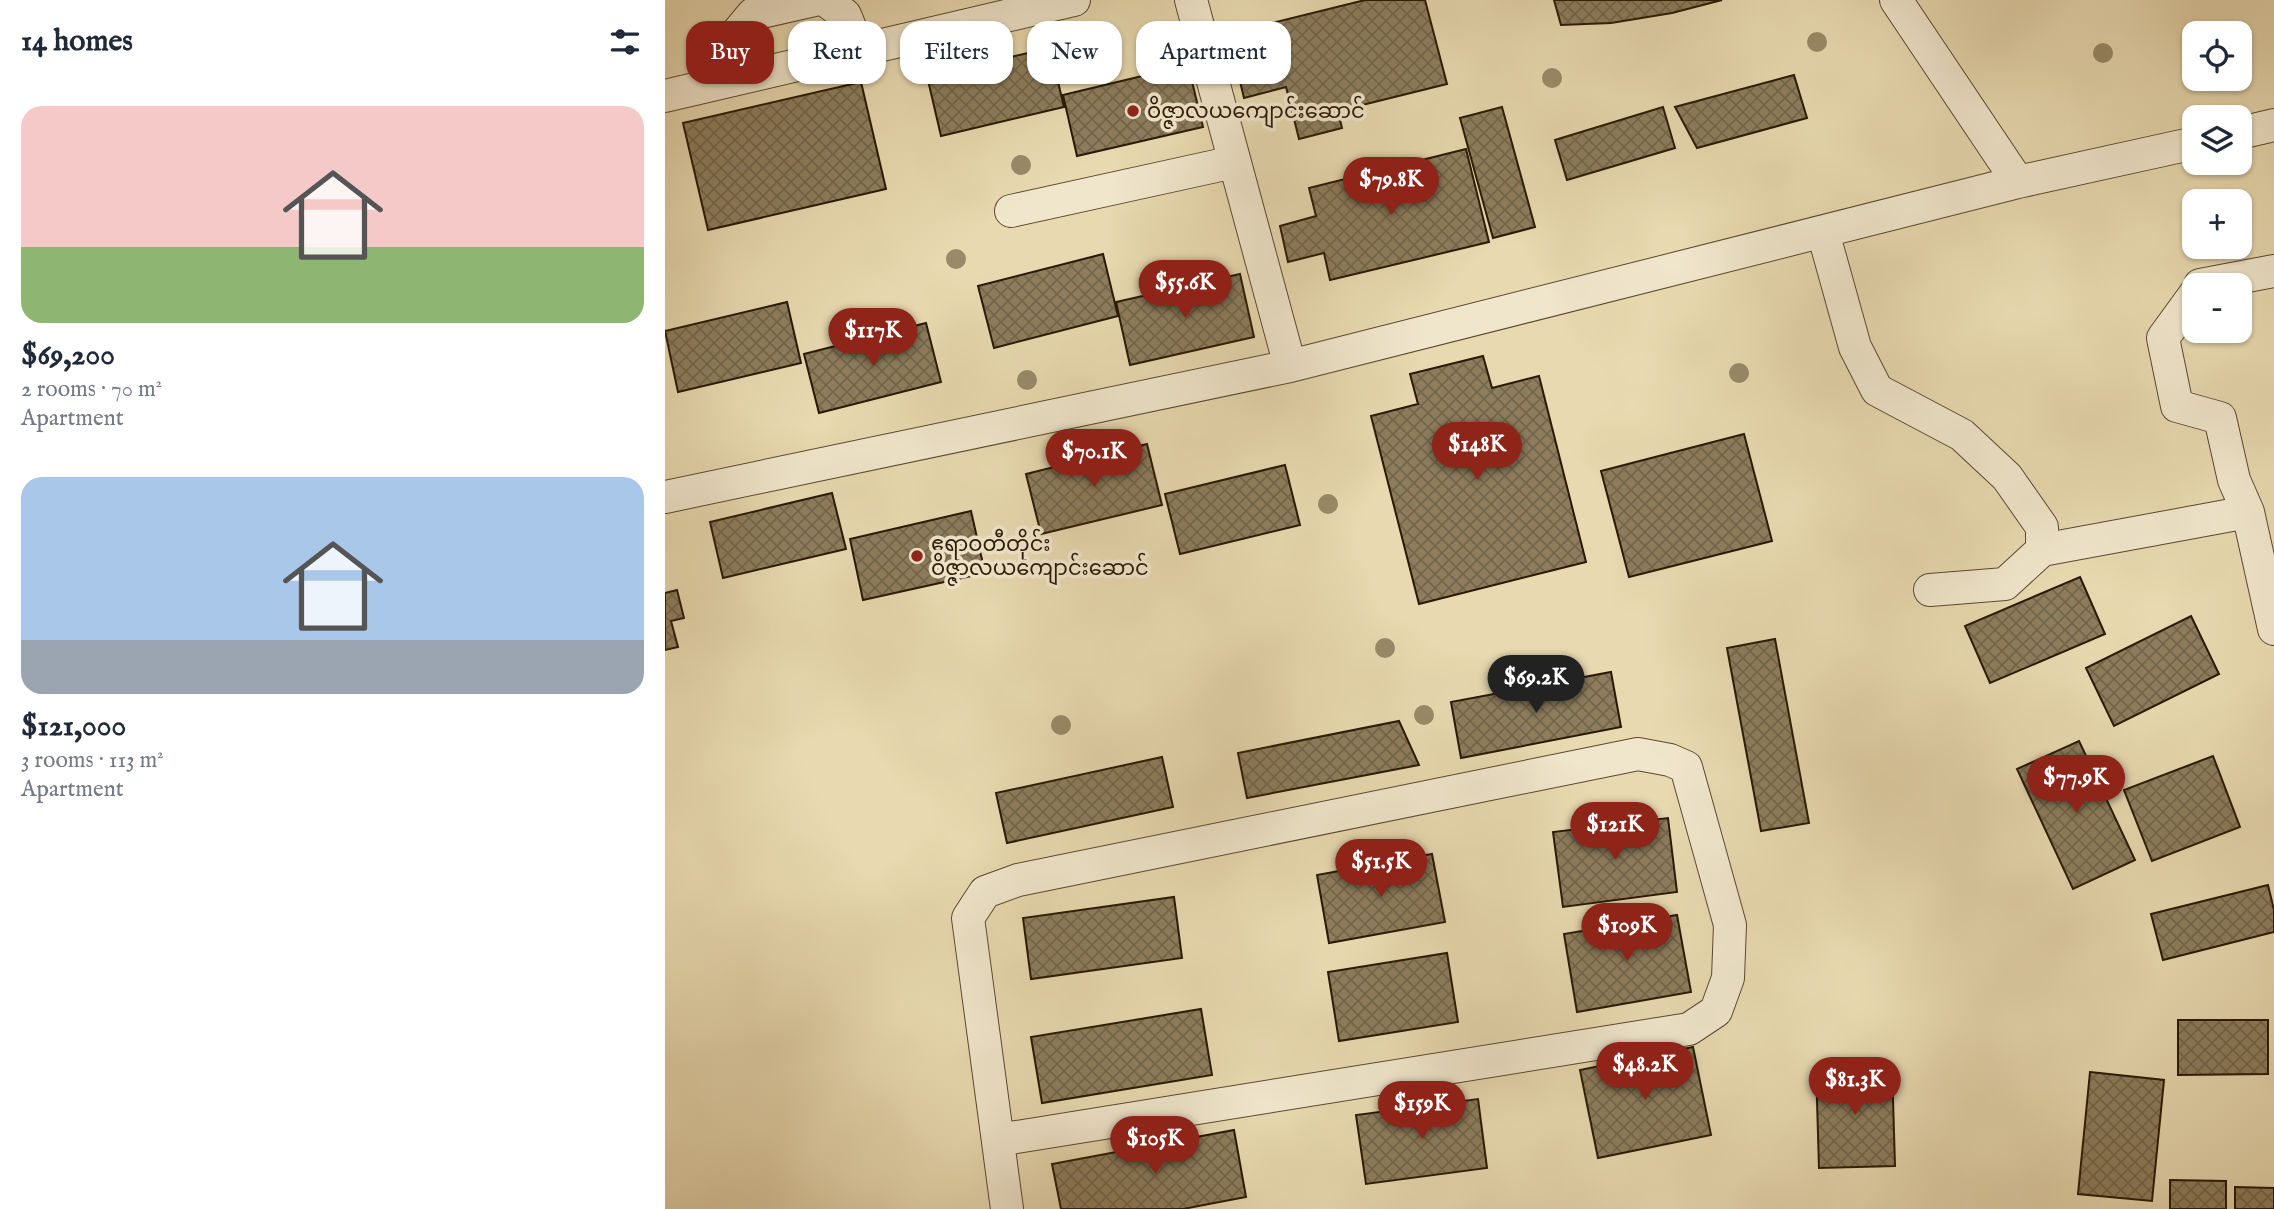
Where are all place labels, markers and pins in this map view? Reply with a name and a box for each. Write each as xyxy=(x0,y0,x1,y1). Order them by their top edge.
place label: ဝိဇ္ဇာလယကျောင်းဆောင် xyxy=(1147,95,1365,129)
marker: ဝိဇ္ဇာလယကျောင်းဆောင် xyxy=(1125,103,1141,119)
pin: $79.8K xyxy=(1334,158,1448,217)
pin: $55.6K xyxy=(1128,260,1242,320)
pin: $117K xyxy=(824,308,922,368)
pin: $148K xyxy=(1428,422,1526,482)
pin: $70.1K xyxy=(1037,430,1151,489)
place label: ဧရာဝတီတိုင်း ဝိဇ္ဇာလယကျောင်းဆောင် xyxy=(931,528,1149,586)
marker: ဧရာဝတီတိုင်း ဝိဇ္ဇာလယကျောင်းဆောင် xyxy=(909,548,925,564)
pin: $69.2K xyxy=(1479,656,1593,715)
pin: $77.9K xyxy=(2019,756,2133,815)
pin: $121K xyxy=(1566,802,1664,862)
pin: $51.5K xyxy=(1324,839,1438,899)
pin: $109K xyxy=(1578,904,1676,963)
pin: $48.2K xyxy=(1588,1042,1702,1102)
pin: $81.3K xyxy=(1798,1058,1912,1117)
pin: $159K xyxy=(1373,1082,1471,1141)
pin: $105K xyxy=(1106,1116,1204,1176)

